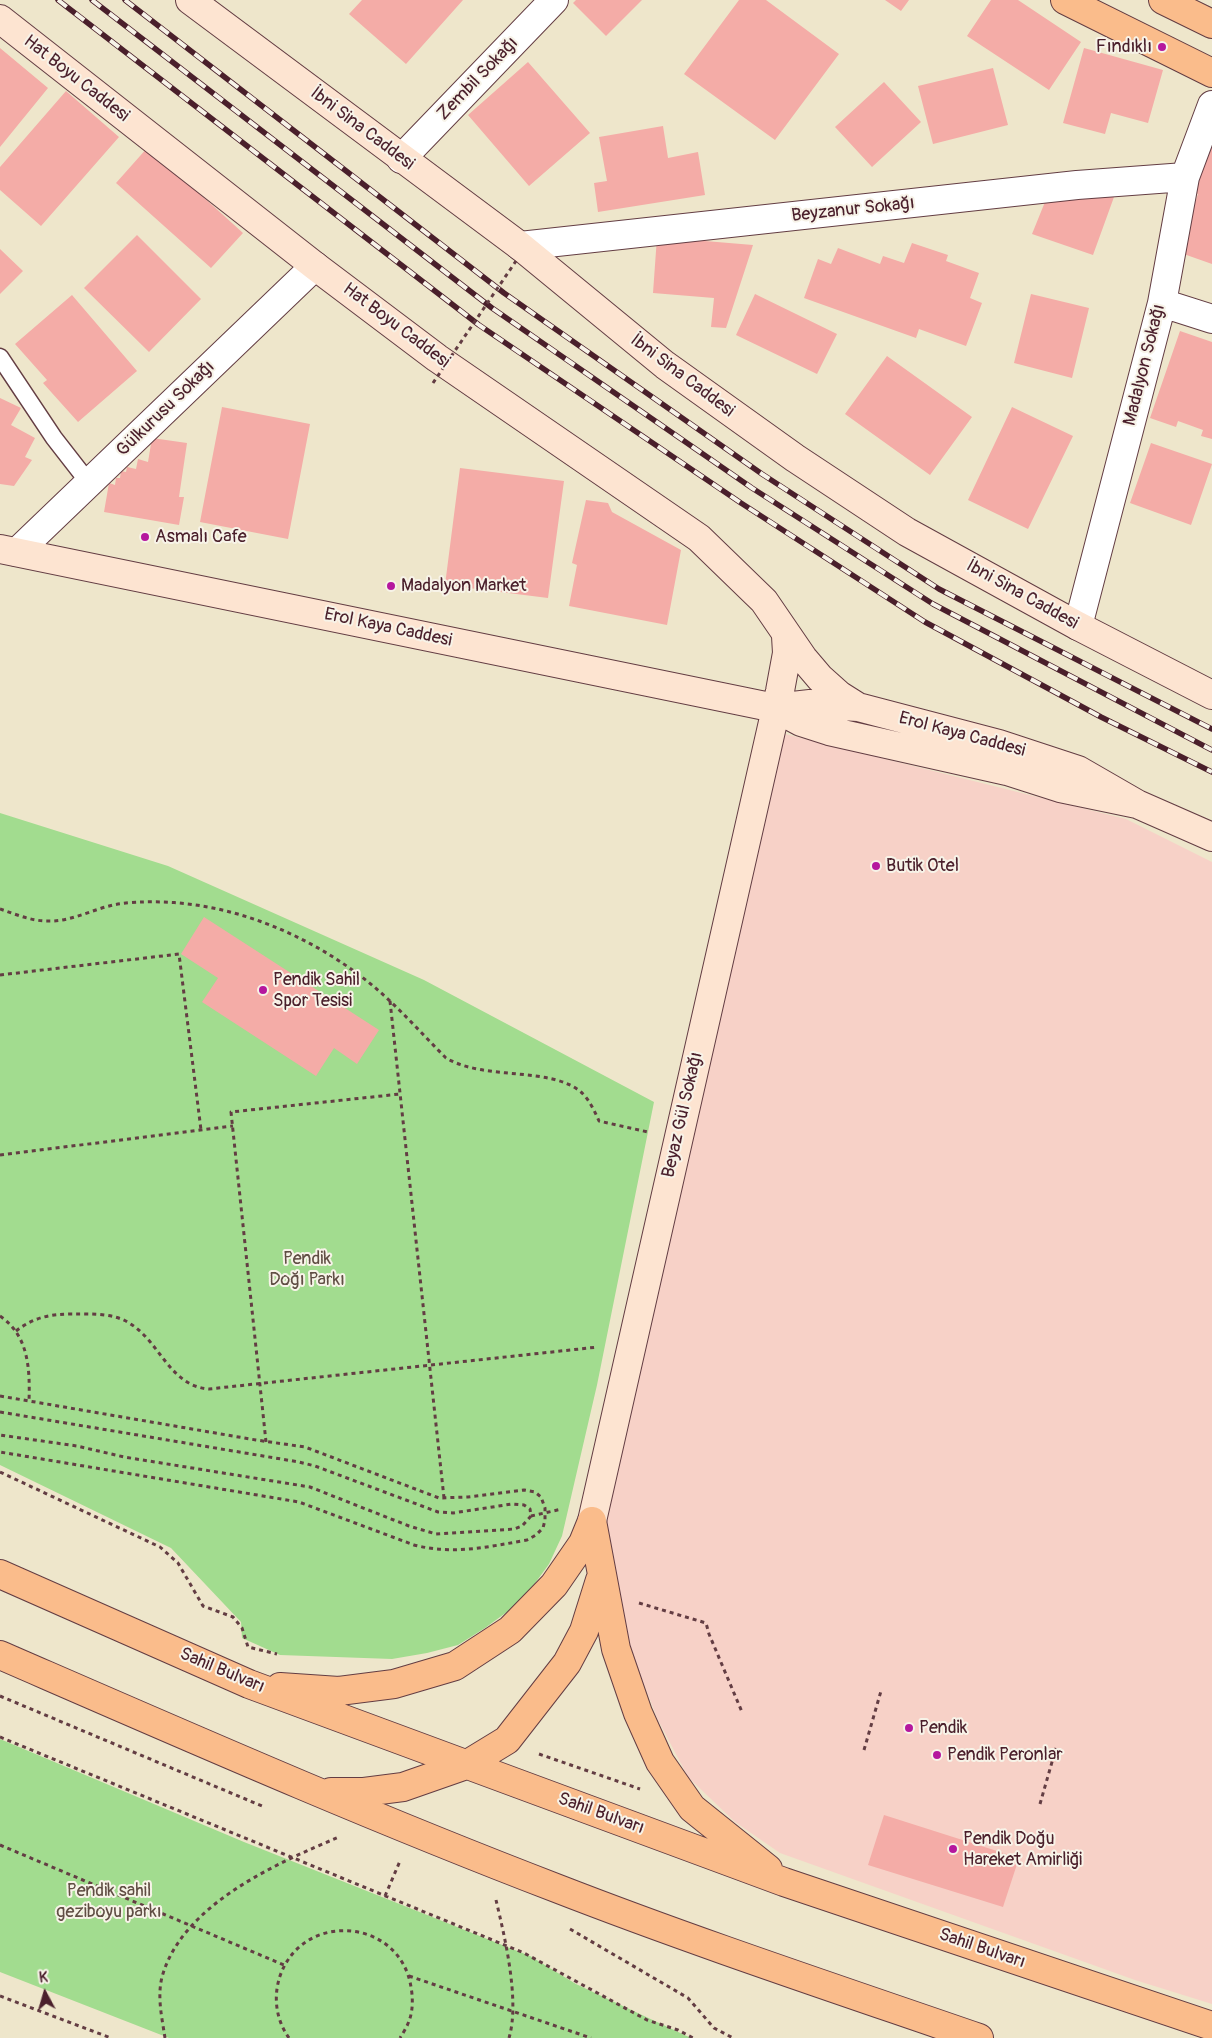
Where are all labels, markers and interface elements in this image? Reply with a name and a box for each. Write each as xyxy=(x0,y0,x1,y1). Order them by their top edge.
street label: Hat Boyu Caddesi xyxy=(19,31,133,127)
street label: Zembil Sokağı xyxy=(433,33,523,125)
place label: Fındıklı xyxy=(1096,36,1152,58)
marker: Fındıklı xyxy=(1156,41,1168,53)
street label: İbni Sina Caddesi xyxy=(306,83,418,175)
street label: Beyzanur Sokağı xyxy=(790,193,916,227)
street label: Hat Boyu Caddesi xyxy=(338,279,454,373)
street label: Madalyon Sokağı xyxy=(1119,302,1171,428)
street label: İbni Sina Caddesi xyxy=(626,330,738,422)
street label: Gülkurusu Sokağı xyxy=(112,357,220,461)
place label: Asmalı Cafe xyxy=(155,526,247,548)
marker: Asmalı Cafe xyxy=(139,531,151,543)
street label: İbni Sina Caddesi xyxy=(962,555,1082,635)
place label: Madalyon Market xyxy=(401,575,526,597)
marker: Madalyon Market xyxy=(385,580,397,592)
street label: Erol Kaya Caddesi xyxy=(322,604,454,652)
street label: Erol Kaya Caddesi xyxy=(896,708,1028,762)
place label: Butik Otel xyxy=(886,855,959,877)
marker: Butik Otel xyxy=(870,860,882,872)
place label: Pendik Sahil Spor Tesisi xyxy=(273,969,360,1012)
marker: Pendik Sahil Spor Tesisi xyxy=(257,984,269,996)
street label: Beyaz Gül Sokağı xyxy=(658,1050,708,1180)
park label: Pendik Doğı Parkı xyxy=(269,1248,345,1290)
street label: Sahil Bulvarı xyxy=(176,1643,268,1699)
place label: Pendik xyxy=(919,1717,967,1739)
marker: Pendik xyxy=(903,1722,915,1734)
place label: Pendik Peronlar xyxy=(947,1744,1063,1766)
marker: Pendik Peronlar xyxy=(931,1749,943,1761)
street label: Sahil Bulvarı xyxy=(555,1788,647,1840)
place label: Pendik Doğu Hareket Amirliği xyxy=(963,1828,1082,1870)
marker: Pendik Doğu Hareket Amirliği xyxy=(947,1843,959,1855)
park label: Pendik sahil geziboyu parkı xyxy=(56,1880,162,1922)
street label: Sahil Bulvarı xyxy=(936,1924,1028,1974)
north arrow xyxy=(20,1968,70,2018)
text: K xyxy=(38,1969,48,1986)

